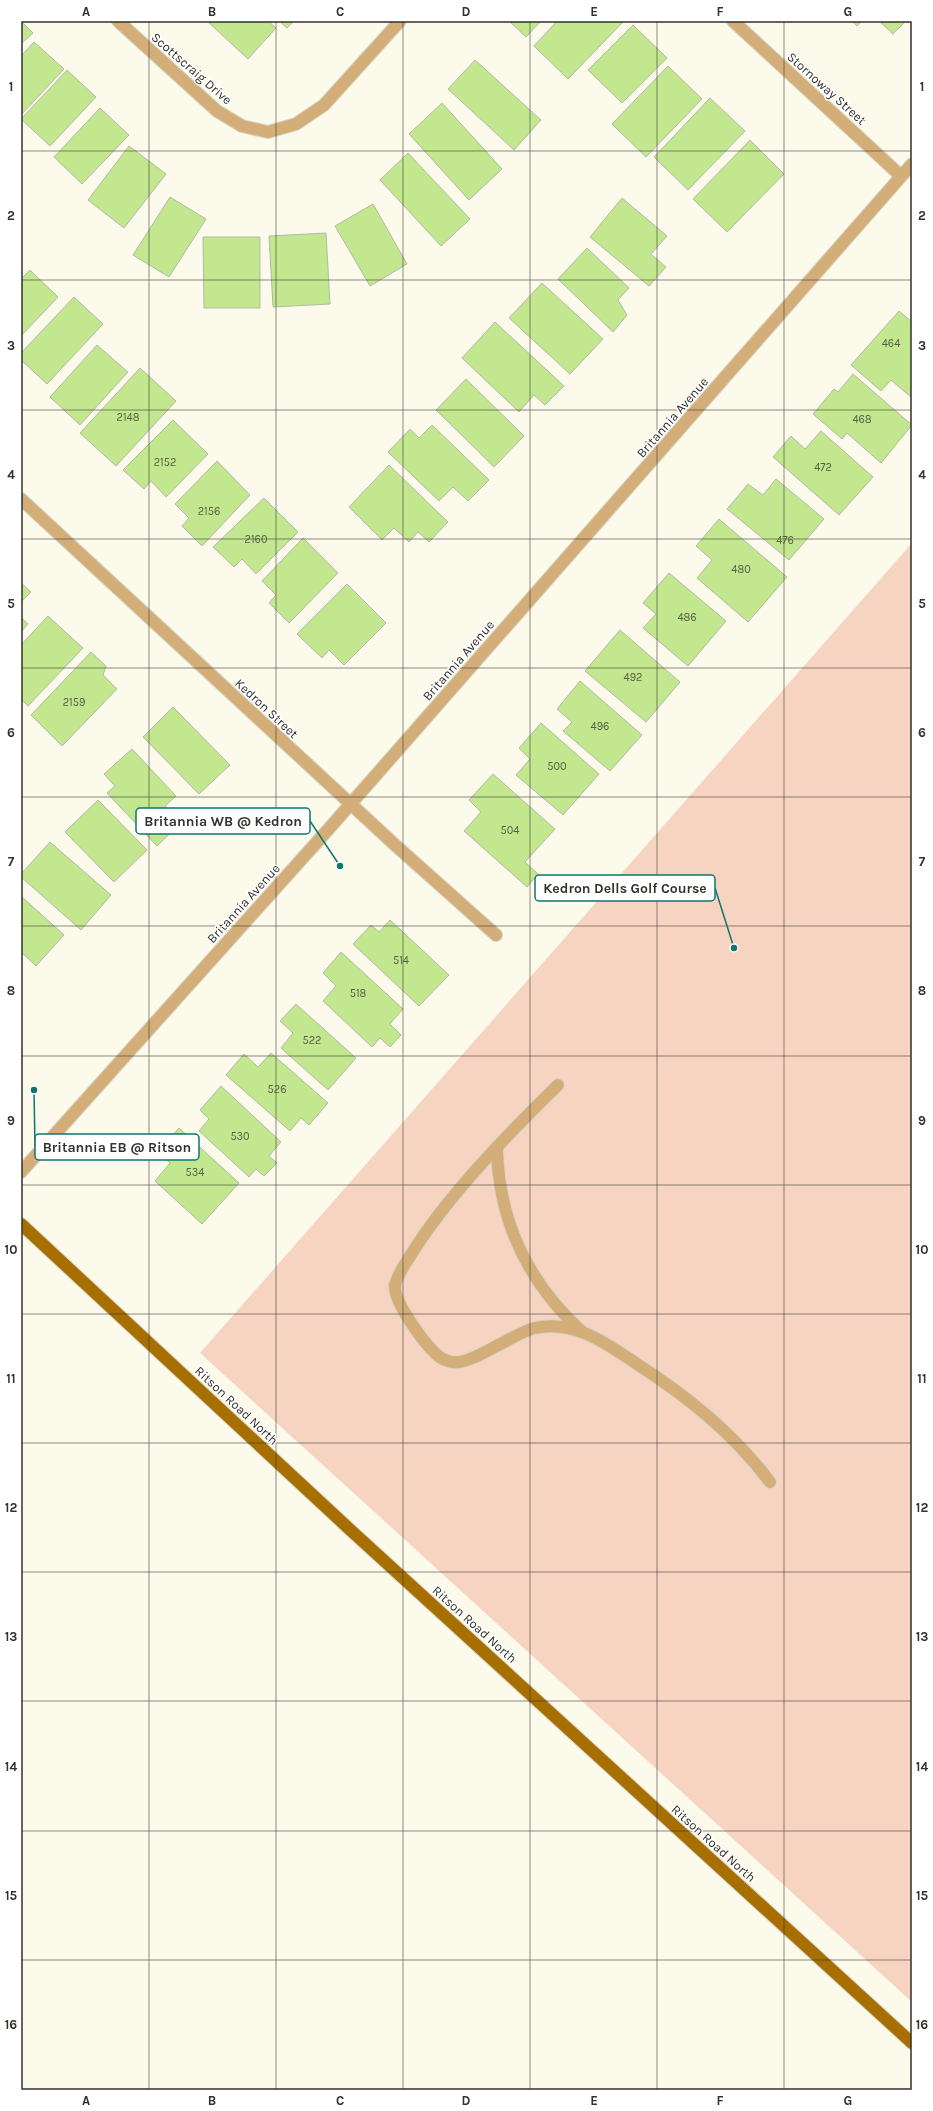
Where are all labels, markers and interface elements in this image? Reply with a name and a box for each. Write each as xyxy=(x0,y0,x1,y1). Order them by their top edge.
text: A xyxy=(82,4,90,19)
text: B xyxy=(208,4,216,19)
text: C xyxy=(336,4,344,19)
text: D xyxy=(462,4,471,19)
text: E xyxy=(590,4,598,19)
text: F xyxy=(716,4,724,19)
text: G xyxy=(844,4,852,19)
street label: Scottscraig Drive xyxy=(148,29,235,108)
street label: Stornoway Street xyxy=(784,49,869,128)
text: 1 xyxy=(9,79,13,94)
text: 1 xyxy=(920,79,924,94)
text: 2 xyxy=(7,208,15,223)
text: 2 xyxy=(918,208,926,223)
house number: 464 xyxy=(882,337,900,350)
text: 3 xyxy=(7,338,15,353)
text: 3 xyxy=(918,338,926,353)
street label: Britannia Avenue xyxy=(633,374,711,460)
house number: 2148 xyxy=(117,411,140,424)
house number: 468 xyxy=(852,413,872,426)
house number: 2152 xyxy=(154,456,176,469)
house number: 472 xyxy=(814,461,832,474)
text: 4 xyxy=(7,467,15,482)
text: 4 xyxy=(918,467,926,482)
house number: 2156 xyxy=(198,505,220,518)
house number: 2160 xyxy=(245,533,267,546)
house number: 476 xyxy=(776,534,794,547)
house number: 480 xyxy=(731,563,751,576)
text: 5 xyxy=(7,596,15,611)
text: 5 xyxy=(918,596,926,611)
house number: 486 xyxy=(677,611,697,624)
street label: Britannia Avenue xyxy=(419,617,497,703)
house number: 492 xyxy=(624,671,642,684)
street label: Kedron Street xyxy=(232,675,301,741)
house number: 2159 xyxy=(63,696,85,709)
house number: 496 xyxy=(591,720,609,733)
text: 6 xyxy=(7,725,15,740)
text: 6 xyxy=(918,725,926,740)
house number: 500 xyxy=(547,760,567,773)
callout: Britannia WB @ Kedron xyxy=(136,808,310,834)
text: Britannia WB @ Kedron xyxy=(144,813,302,830)
house number: 504 xyxy=(501,824,519,837)
text: 7 xyxy=(8,854,15,869)
text: 7 xyxy=(919,854,926,869)
street label: Britannia Avenue xyxy=(204,860,283,946)
callout: Kedron Dells Golf Course xyxy=(535,875,715,901)
text: Kedron Dells Golf Course xyxy=(543,880,707,897)
house number: 514 xyxy=(393,954,409,967)
text: 8 xyxy=(7,983,15,998)
text: 8 xyxy=(918,983,926,998)
house number: 518 xyxy=(350,987,367,1000)
house number: 522 xyxy=(303,1034,321,1047)
house number: 526 xyxy=(268,1083,286,1096)
text: 9 xyxy=(7,1113,15,1128)
text: 9 xyxy=(918,1113,926,1128)
house number: 530 xyxy=(230,1130,250,1143)
callout: Britannia EB @ Ritson xyxy=(35,1134,199,1160)
text: Britannia EB @ Ritson xyxy=(43,1139,191,1156)
house number: 534 xyxy=(186,1166,204,1179)
text: 10 xyxy=(5,1242,17,1257)
text: 10 xyxy=(916,1242,928,1257)
street label: Ritson Road North xyxy=(192,1363,281,1448)
text: 11 xyxy=(6,1371,16,1386)
text: 11 xyxy=(917,1371,927,1386)
text: 12 xyxy=(5,1500,17,1515)
text: 12 xyxy=(916,1500,928,1515)
street label: Ritson Road North xyxy=(429,1583,520,1666)
text: 13 xyxy=(5,1629,17,1644)
text: 13 xyxy=(916,1629,928,1644)
text: 14 xyxy=(5,1759,17,1774)
text: 14 xyxy=(916,1759,928,1774)
street label: Ritson Road North xyxy=(668,1802,759,1885)
text: 15 xyxy=(5,1888,18,1903)
text: 15 xyxy=(916,1888,929,1903)
text: 16 xyxy=(5,2017,17,2032)
text: 16 xyxy=(916,2017,928,2032)
text: A xyxy=(82,2093,90,2108)
text: B xyxy=(208,2093,216,2108)
text: C xyxy=(336,2093,344,2108)
text: D xyxy=(462,2093,471,2108)
text: E xyxy=(590,2093,598,2108)
text: F xyxy=(716,2093,724,2108)
text: G xyxy=(844,2093,852,2108)

